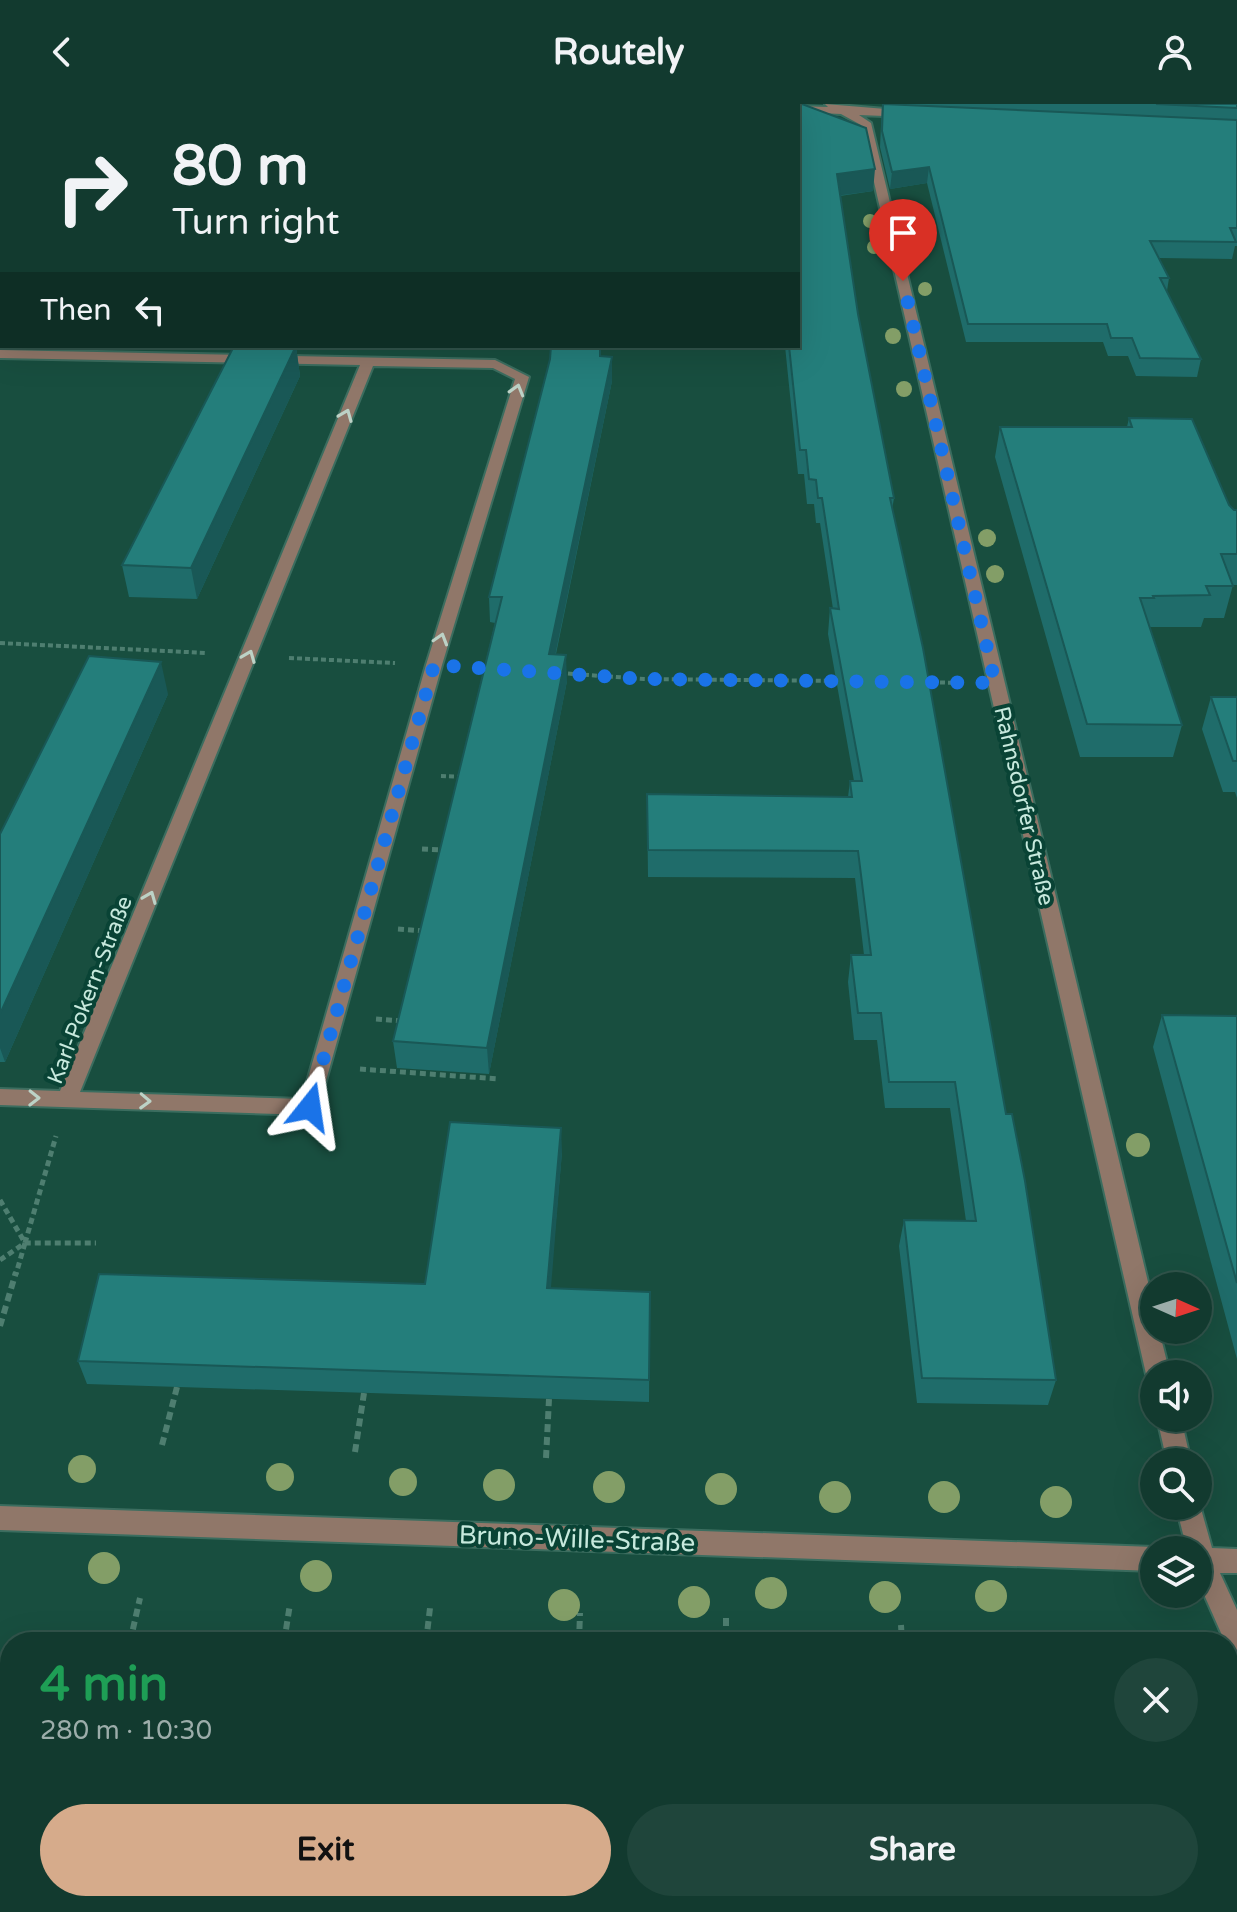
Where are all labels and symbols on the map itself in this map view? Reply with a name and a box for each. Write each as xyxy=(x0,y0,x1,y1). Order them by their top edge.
pin xyxy=(869,199,937,281)
one-way arrow xyxy=(508,384,524,397)
one-way arrow xyxy=(337,409,353,423)
one-way arrow xyxy=(432,632,448,646)
one-way arrow xyxy=(239,650,255,664)
street label: Rahnsdorfer Straße xyxy=(988,704,1060,908)
one-way arrow xyxy=(140,891,157,905)
street label: Karl-Pokern-Straße xyxy=(42,892,138,1088)
position arrow xyxy=(268,1065,352,1149)
one-way arrow xyxy=(28,1089,41,1107)
one-way arrow xyxy=(139,1093,152,1110)
north arrow xyxy=(1140,1272,1212,1344)
street label: Bruno-Wille-Straße xyxy=(458,1519,696,1559)

